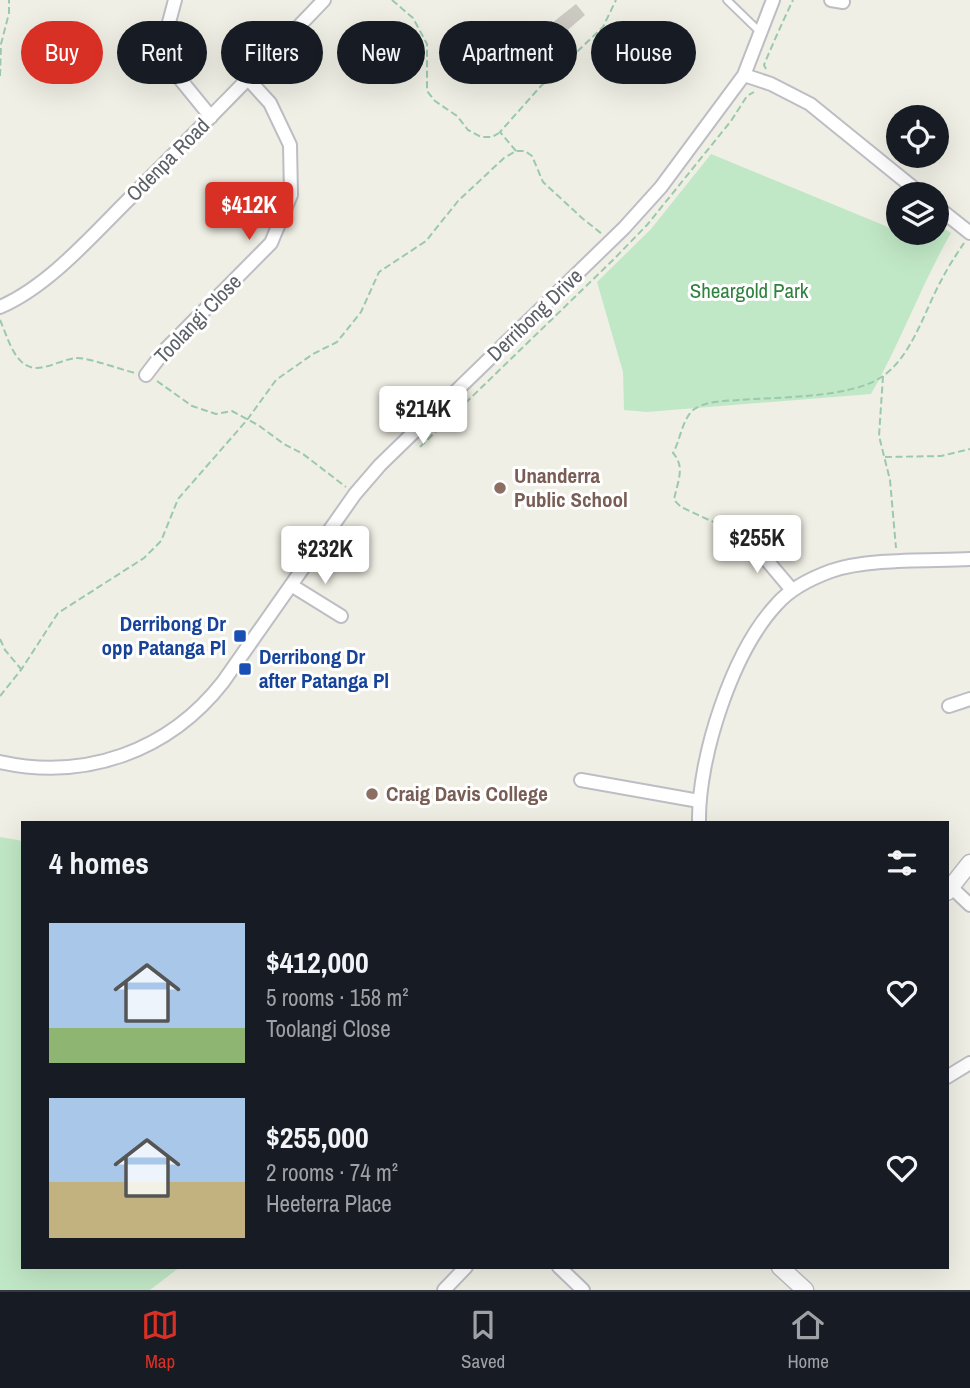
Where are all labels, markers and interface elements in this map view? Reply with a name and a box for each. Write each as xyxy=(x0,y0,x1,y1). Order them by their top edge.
chip: Buy xyxy=(21,21,103,84)
chip: Rent xyxy=(117,21,207,84)
chip: Filters xyxy=(221,21,323,84)
chip: New xyxy=(337,21,425,84)
chip: Apartment xyxy=(439,21,577,84)
chip: House xyxy=(591,21,696,84)
map controls xyxy=(886,105,949,245)
button: locate xyxy=(886,105,949,168)
street label: Odenpa Road xyxy=(119,111,216,208)
pin: $412K xyxy=(200,182,298,242)
button: layers xyxy=(886,182,949,245)
text: $412K xyxy=(221,189,277,220)
street label: Derribong Drive xyxy=(481,262,589,368)
street label: Toolangi Close xyxy=(148,268,248,370)
park label: Sheargold Park xyxy=(690,276,809,305)
pin: $214K xyxy=(374,386,472,446)
text: $214K xyxy=(395,393,451,424)
place label: Unanderra Public School xyxy=(514,461,628,514)
marker: Unanderra Public School xyxy=(492,480,508,496)
pin: $255K xyxy=(708,516,806,575)
text: $255K xyxy=(729,522,785,553)
pin: $232K xyxy=(276,526,374,586)
text: $232K xyxy=(297,533,353,564)
place label: Derribong Dr opp Patanga Pl xyxy=(102,609,226,662)
marker: Derribong Dr opp Patanga Pl xyxy=(232,628,248,644)
place label: Derribong Dr after Patanga Pl xyxy=(259,642,389,695)
marker: Derribong Dr after Patanga Pl xyxy=(237,661,253,677)
place label: Craig Davis College xyxy=(386,779,548,808)
marker: Craig Davis College xyxy=(364,786,380,802)
text: 4 homes xyxy=(49,843,149,883)
icon: filters xyxy=(883,844,921,882)
text: $412,000 xyxy=(266,942,369,982)
icon: home xyxy=(105,951,189,1035)
icon: heart xyxy=(883,974,921,1012)
text: 5 rooms · 158 m² xyxy=(266,982,409,1013)
text: Toolangi Close xyxy=(266,1013,391,1044)
text: $255,000 xyxy=(266,1117,369,1157)
icon: home xyxy=(105,1126,189,1210)
icon: heart xyxy=(883,1149,921,1187)
text: 2 rooms · 74 m² xyxy=(266,1157,398,1188)
text: Heeterra Place xyxy=(266,1188,392,1219)
tab: Map xyxy=(141,1306,179,1374)
tab: Saved xyxy=(461,1306,505,1374)
tab: Home xyxy=(787,1306,829,1374)

